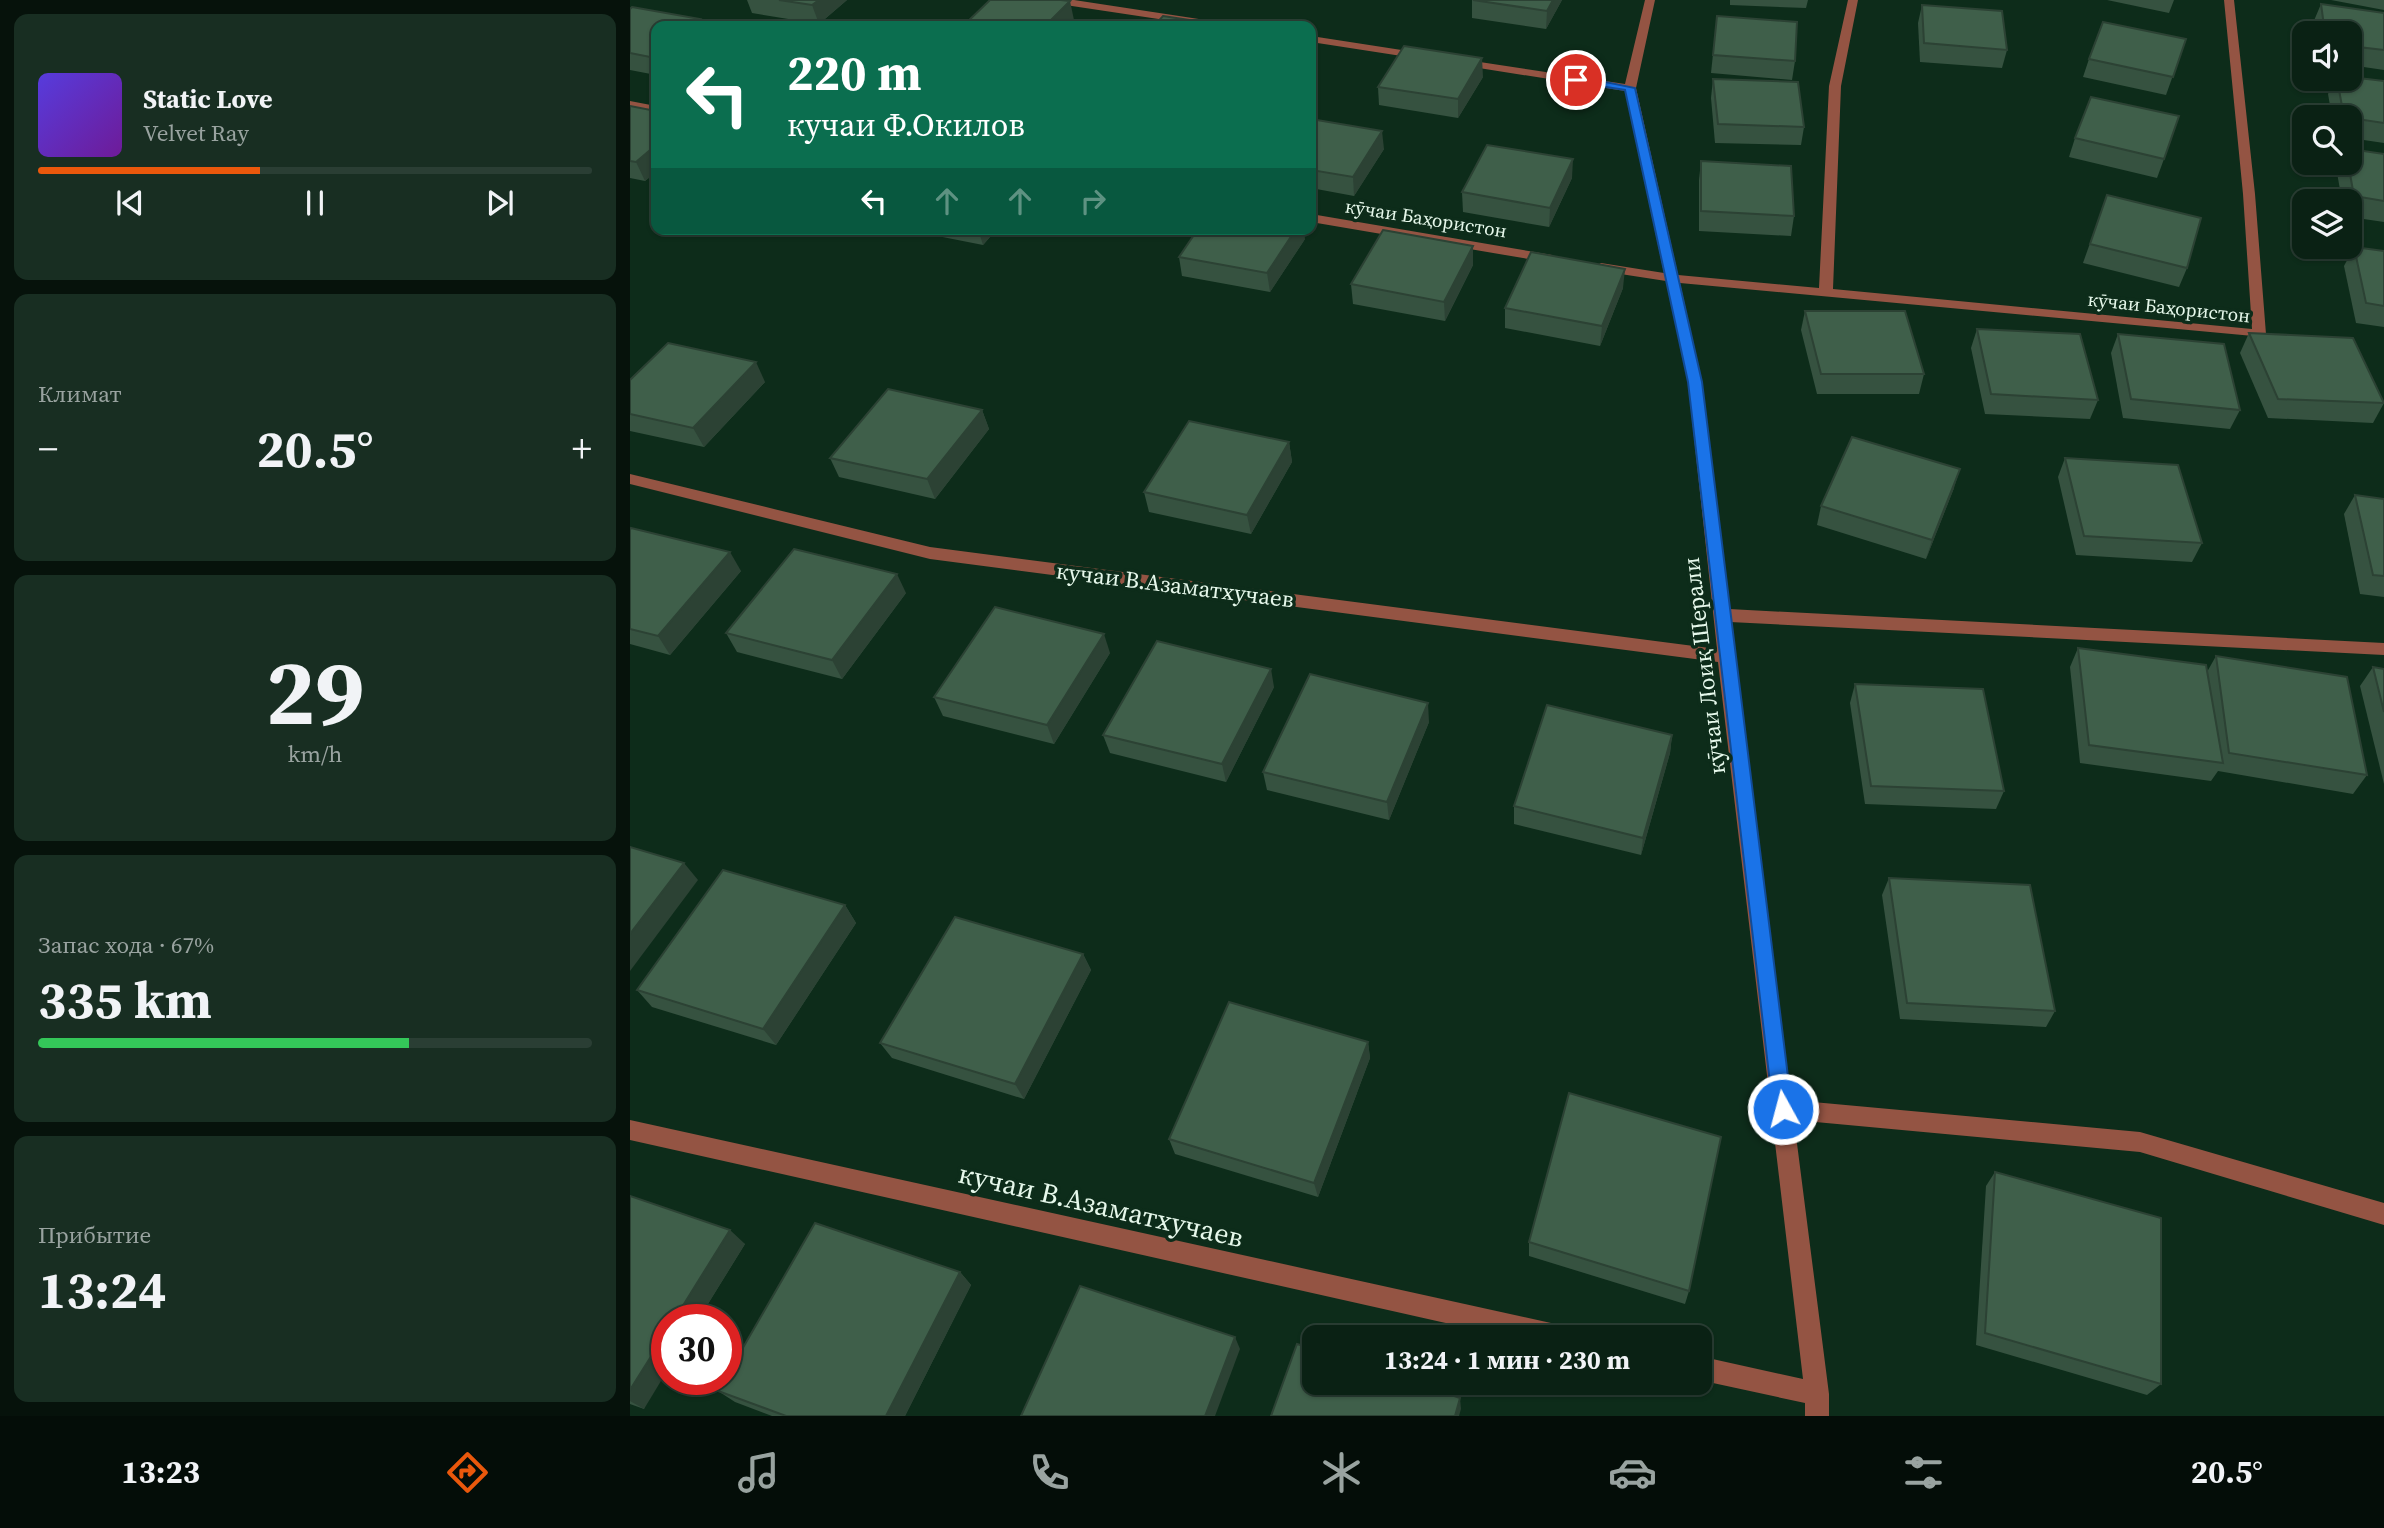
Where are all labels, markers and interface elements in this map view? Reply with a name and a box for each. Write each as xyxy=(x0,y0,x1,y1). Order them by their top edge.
map controls xyxy=(2292,21,2362,259)
button: sound xyxy=(2292,21,2362,91)
text: 220 m xyxy=(787,39,922,106)
icon: left xyxy=(672,49,763,140)
pin xyxy=(1546,50,1606,110)
icon: arrive xyxy=(1557,61,1595,99)
text: Static Love xyxy=(143,81,272,117)
text: кучаи Ф.Окилов xyxy=(787,103,1025,147)
button: search xyxy=(2292,105,2362,175)
text: Velvet Ray xyxy=(143,117,249,149)
icon: left xyxy=(855,182,893,220)
icon: ahead xyxy=(928,182,966,220)
icon: ahead xyxy=(1001,182,1039,220)
icon: right xyxy=(1074,182,1112,220)
icon: previous xyxy=(111,184,149,222)
icon: pause xyxy=(296,184,334,222)
icon: next xyxy=(481,184,519,222)
button: layers xyxy=(2292,189,2362,259)
street label: кӯчаи Баҳористон xyxy=(1343,192,1509,244)
street label: кӯчаи Баҳористон xyxy=(2086,286,2252,328)
text: Климат xyxy=(38,378,122,410)
text: 20.5° xyxy=(256,413,374,484)
text: − xyxy=(38,423,58,475)
text: + xyxy=(572,423,592,475)
street label: кучаи В.Азаматхучаев xyxy=(1054,555,1296,615)
street label: кӯчаи Лоиқ Шерали xyxy=(1675,556,1733,776)
text: 29 xyxy=(266,630,364,754)
text: km/h xyxy=(288,738,342,770)
text: Запас хода · 67% xyxy=(38,929,214,961)
text: 335 km xyxy=(38,964,212,1035)
position arrow xyxy=(1746,1072,1820,1146)
street label: кучаи В.Азаматхучаев xyxy=(955,1154,1247,1256)
text: Прибытие xyxy=(38,1219,151,1251)
text: 13:24 xyxy=(38,1254,166,1325)
speed limit sign: 30 xyxy=(651,1304,742,1395)
text: 13:24 · 1 мин · 230 m xyxy=(1384,1342,1630,1378)
icon: directions xyxy=(443,1448,492,1497)
icon: music xyxy=(734,1448,783,1497)
icon: phone xyxy=(1025,1448,1074,1497)
icon: climate xyxy=(1317,1448,1366,1497)
icon: car xyxy=(1608,1448,1657,1497)
icon: filters xyxy=(1899,1448,1948,1497)
text: 13:23 xyxy=(121,1450,200,1494)
text: 20.5° xyxy=(2191,1450,2263,1494)

